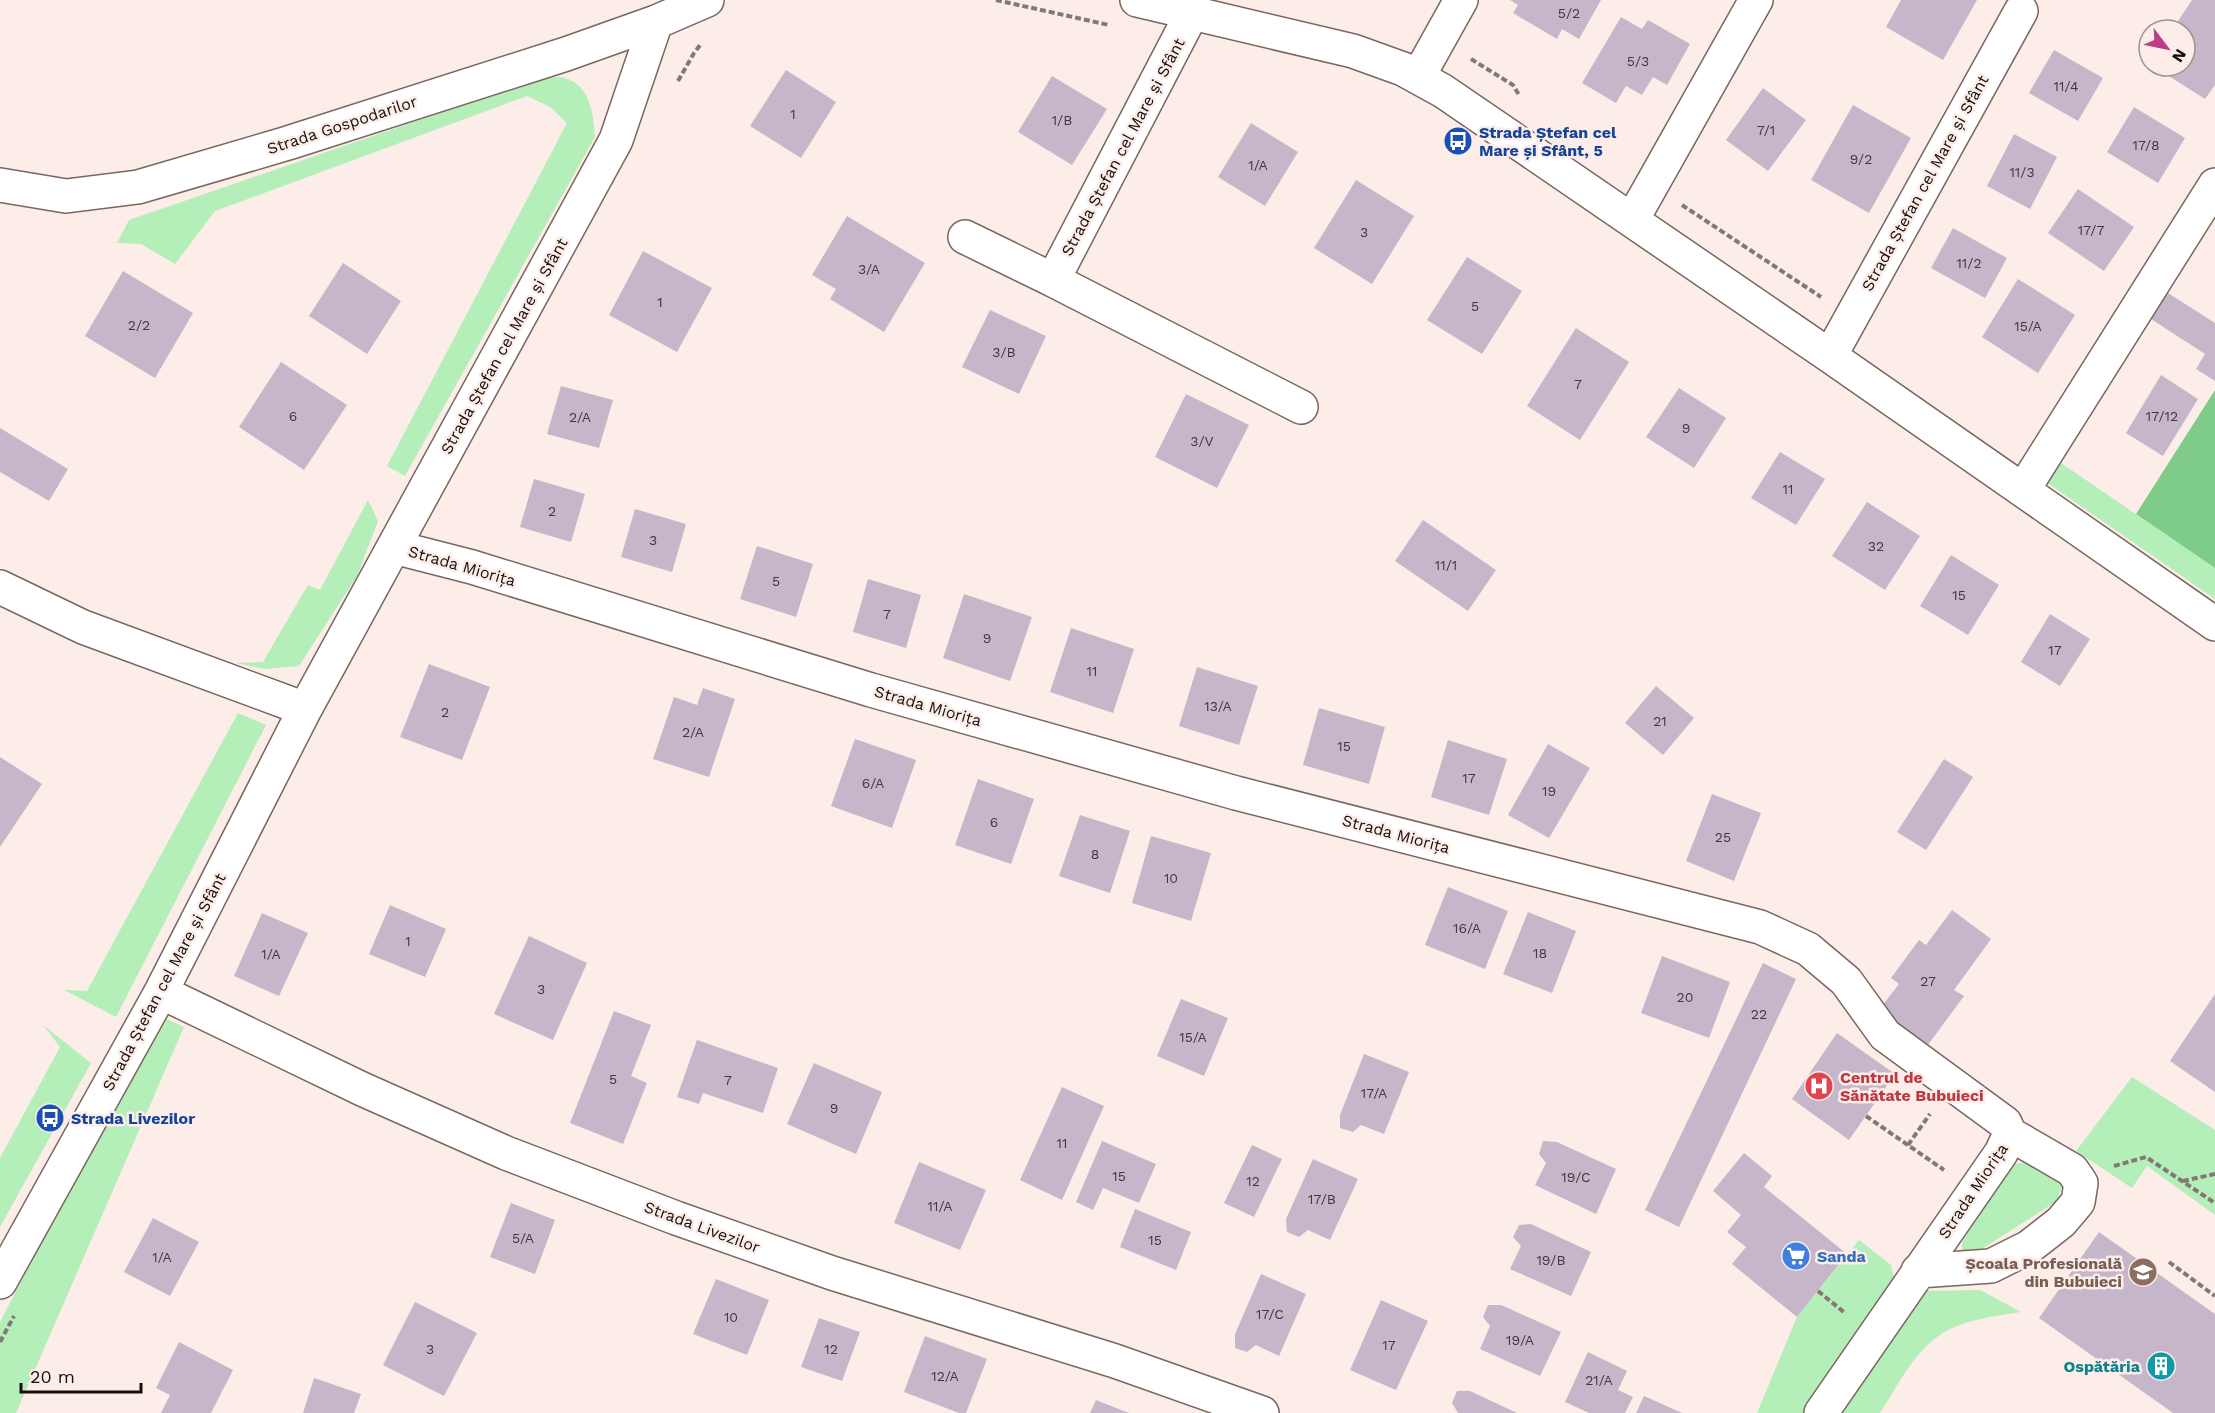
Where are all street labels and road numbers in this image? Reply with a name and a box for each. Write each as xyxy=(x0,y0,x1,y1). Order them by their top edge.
street label: Strada Ștefan cel Mare și Sfânt xyxy=(1057,34,1189,259)
street label: Strada Ștefan cel Mare și Sfânt xyxy=(1858,71,1993,294)
street label: Strada Gospodarilor xyxy=(265,92,420,158)
street label: Strada Ștefan cel Mare și Sfânt xyxy=(437,234,572,457)
street label: Strada Miorița xyxy=(406,542,518,590)
street label: Strada Miorița xyxy=(872,682,984,730)
street label: Strada Miorița xyxy=(1340,811,1452,857)
street label: Strada Ștefan cel Mare și Sfânt xyxy=(98,869,230,1094)
street label: Strada Miorița xyxy=(1934,1140,2012,1242)
street label: Strada Livezilor xyxy=(642,1197,763,1257)

